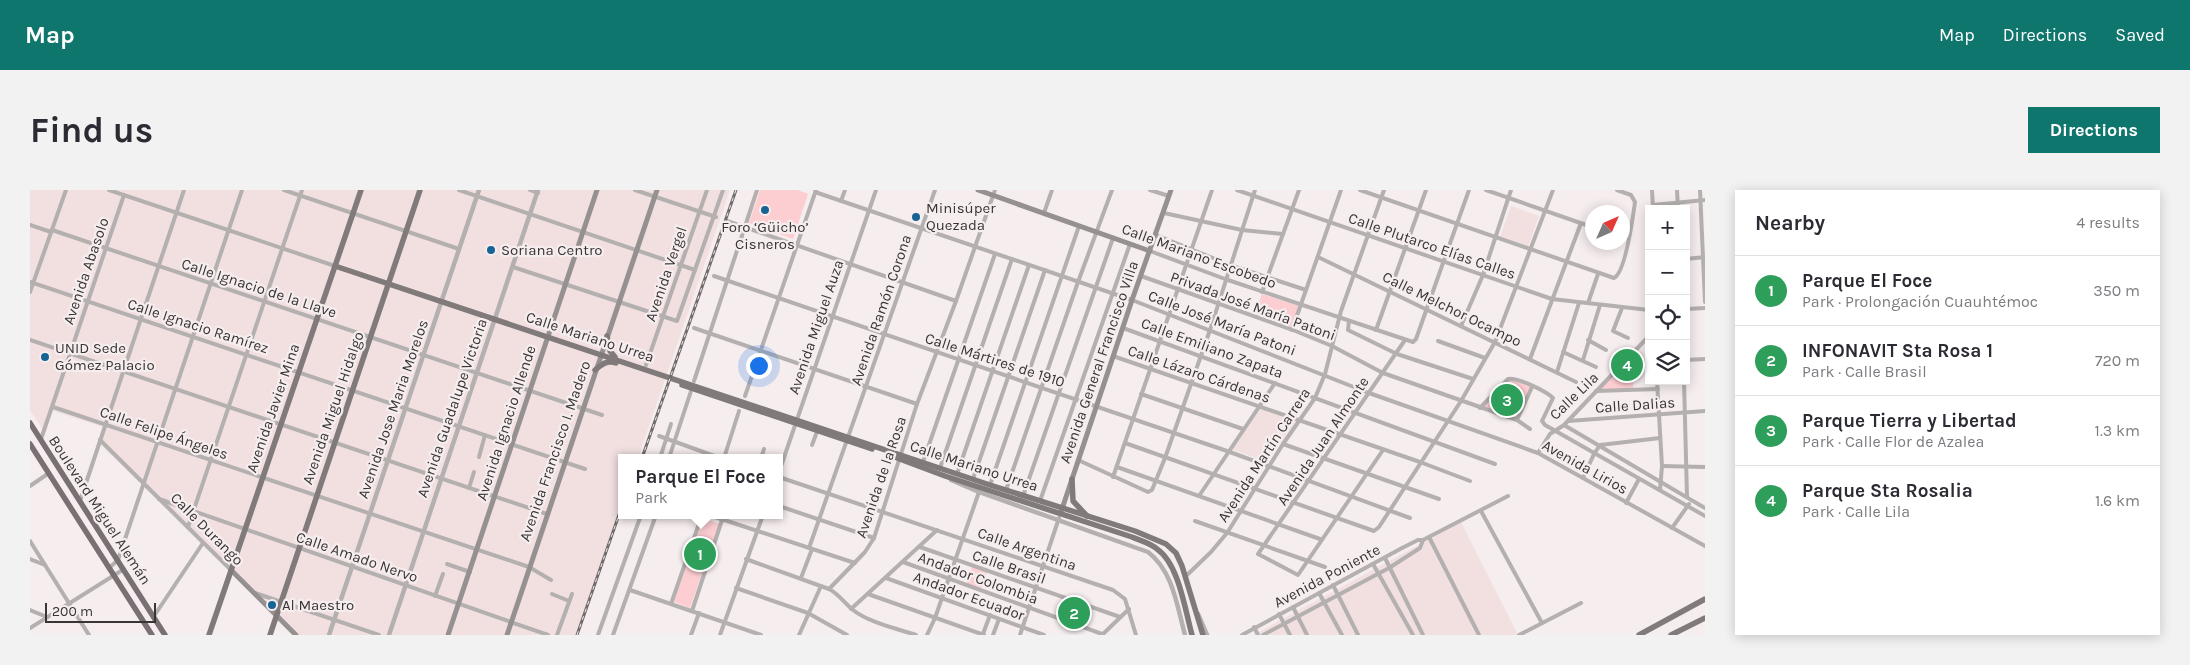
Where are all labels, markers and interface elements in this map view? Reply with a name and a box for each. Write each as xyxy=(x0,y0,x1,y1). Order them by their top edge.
text: Map xyxy=(25,21,75,49)
text: Map xyxy=(1939,24,1975,46)
text: Directions xyxy=(2003,24,2087,46)
text: Saved xyxy=(2115,24,2165,46)
button: Directions xyxy=(2028,107,2160,153)
text: Find us xyxy=(30,110,153,151)
place label: Minisúper Quezada xyxy=(926,199,996,234)
marker: Foro ‘Güicho’ Cisneros xyxy=(759,204,771,216)
north arrow xyxy=(1585,205,1630,250)
map controls xyxy=(1645,205,1690,385)
button: + xyxy=(1645,205,1690,250)
street label: Calle Plutarco Elías Calles xyxy=(1346,209,1518,283)
marker: Minisúper Quezada xyxy=(910,211,922,223)
text: Nearby xyxy=(1755,211,1825,235)
text: 4 results xyxy=(2076,213,2140,232)
street label: Avenida Abasolo xyxy=(59,215,113,327)
place label: Foro ‘Güicho’ Cisneros xyxy=(721,218,809,253)
street label: Calle Mariano Escobedo xyxy=(1119,220,1279,292)
street label: Avenida Vergel xyxy=(641,224,691,324)
street label: Avenida Ramón Corona xyxy=(847,232,915,388)
place label: Soriana Centro xyxy=(501,241,603,259)
marker: Soriana Centro xyxy=(485,244,497,256)
button: − xyxy=(1645,250,1690,295)
street label: Calle Ignacio de la Llave xyxy=(179,254,339,322)
street label: Avenida Miguel Auza xyxy=(785,257,847,397)
street label: Avenida General Francisco Villa xyxy=(1056,258,1142,466)
street label: Privada José María Patoni xyxy=(1168,268,1338,344)
street label: Calle Melchor Ocampo xyxy=(1380,268,1524,350)
text: Parque El Foce xyxy=(1802,270,1932,292)
text: 1 xyxy=(1768,281,1774,300)
text: 350 m xyxy=(2093,281,2140,300)
street label: Calle José María Patoni xyxy=(1145,286,1299,360)
text: Park · Prolongación Cuauhtémoc xyxy=(1802,292,2038,311)
street label: Calle Ignacio Ramírez xyxy=(125,295,271,357)
button: locate xyxy=(1645,295,1690,340)
street label: Calle Mariano Urrea xyxy=(524,308,656,366)
street label: Calle Emiliano Zapata xyxy=(1139,314,1285,382)
street label: Avenida Guadalupe Victoria xyxy=(413,316,491,500)
street label: Avenida Jose Maria Morelos xyxy=(354,317,432,501)
street label: Avenida Miguel Hidalgo xyxy=(298,329,368,487)
street label: Calle Mártires de 1910 xyxy=(923,329,1067,391)
place label: UNID Sede Gómez Palacio xyxy=(55,339,155,374)
button: layers xyxy=(1645,340,1690,385)
text: INFONAVIT Sta Rosa 1 xyxy=(1802,340,1993,362)
street label: Avenida Javier Mina xyxy=(242,341,304,475)
street label: Calle Lázaro Cárdenas xyxy=(1125,341,1273,407)
street label: Avenida Ignacio Allende xyxy=(472,343,540,503)
pin: 4 xyxy=(1611,346,1643,384)
marker: UNID Sede Gómez Palacio xyxy=(39,351,51,363)
text: 2 xyxy=(1766,351,1776,370)
text: 720 m xyxy=(2095,351,2140,370)
your location xyxy=(746,353,772,379)
street label: Avenida Francisco I. Madero xyxy=(516,358,594,544)
text: Park · Calle Brasil xyxy=(1802,362,1927,381)
street label: Calle Lila xyxy=(1546,368,1602,424)
street label: Avenida Juan Almonte xyxy=(1273,373,1373,509)
pin: 3 xyxy=(1491,381,1523,419)
street label: Avenida Martín Carrera xyxy=(1214,384,1314,526)
street label: Calle Dalias xyxy=(1594,393,1676,417)
street label: Calle Felipe Ángeles xyxy=(97,403,231,463)
text: Parque Tierra y Libertad xyxy=(1802,410,2017,432)
street label: Avenida de la Rosa xyxy=(852,414,910,540)
text: 3 xyxy=(1766,421,1776,440)
text: 1.3 km xyxy=(2095,421,2140,440)
street label: Boulevard Miguel Alemán xyxy=(45,432,155,588)
text: Park · Calle Flor de Azalea xyxy=(1802,432,1984,451)
street label: Avenida Lirios xyxy=(1539,436,1631,498)
street label: Calle Mariano Urrea xyxy=(908,437,1040,495)
popup xyxy=(618,454,783,519)
text: Parque El Foce xyxy=(635,466,766,488)
text: Parque Sta Rosalia xyxy=(1802,480,1973,502)
text: Park xyxy=(635,488,668,507)
street label: Calle Durango xyxy=(167,489,247,569)
text: 4 xyxy=(1766,491,1776,510)
text: 1.6 km xyxy=(2095,491,2140,510)
text: Park · Calle Lila xyxy=(1802,502,1910,521)
street label: Calle Argentina xyxy=(975,524,1079,574)
street label: Calle Amado Nervo xyxy=(294,528,420,586)
pin: 1 xyxy=(684,535,716,573)
street label: Avenida Poniente xyxy=(1271,540,1383,612)
street label: Calle Brasil xyxy=(970,546,1048,588)
street label: Andador Colombia xyxy=(916,548,1040,608)
street label: Andador Ecuador xyxy=(911,568,1028,625)
pin: 2 xyxy=(1058,594,1090,632)
place label: Al Maestro xyxy=(282,596,354,614)
marker: Al Maestro xyxy=(266,599,278,611)
scale bar xyxy=(45,600,156,623)
text: 200 m xyxy=(52,603,93,620)

